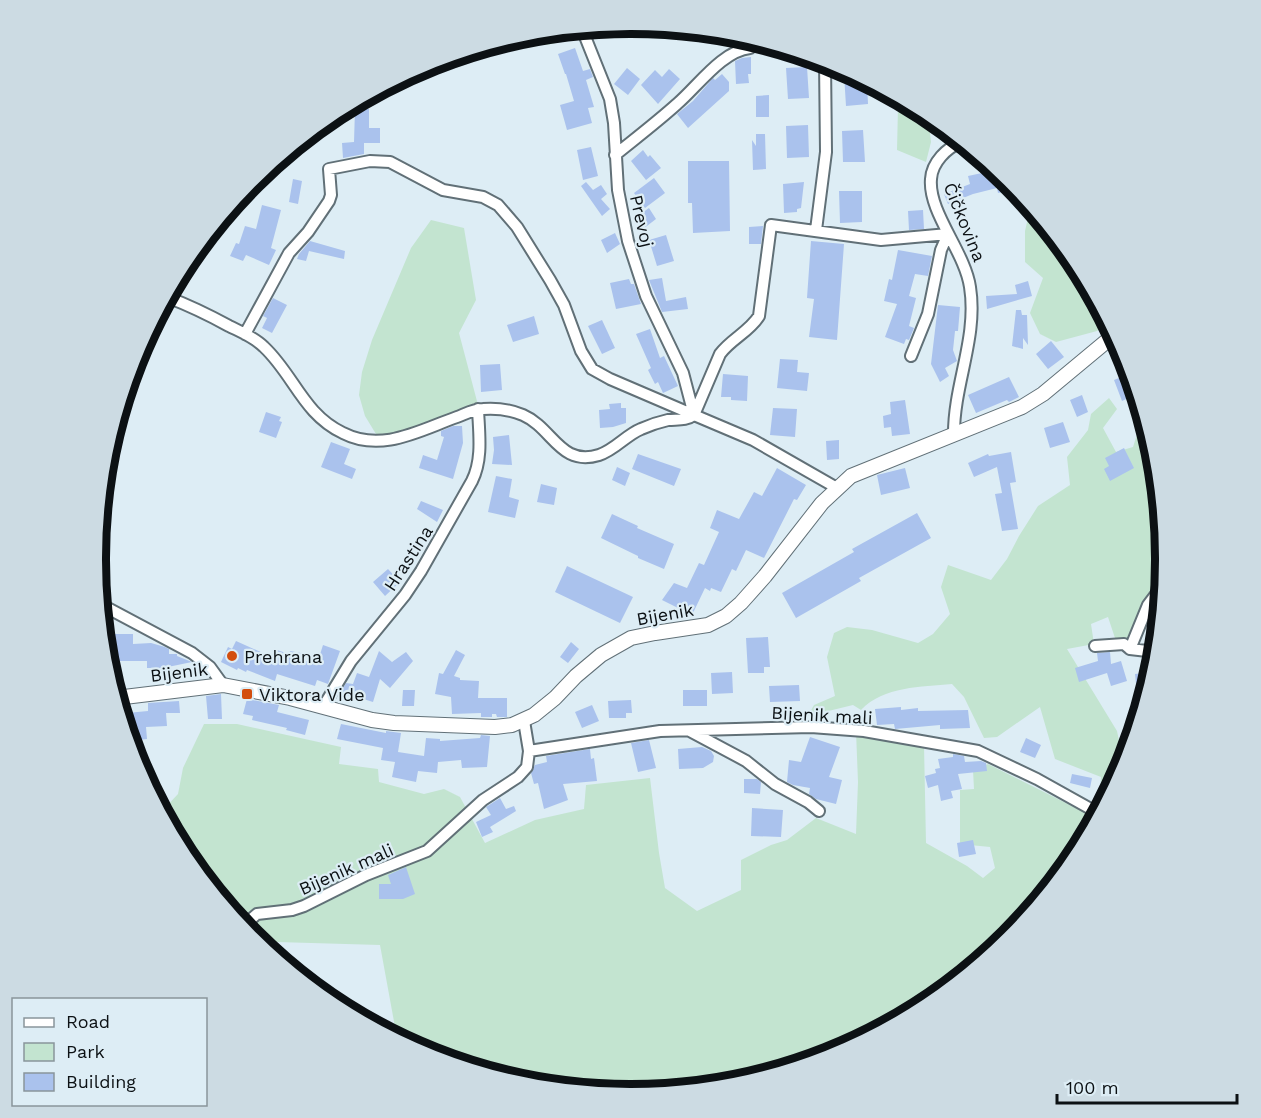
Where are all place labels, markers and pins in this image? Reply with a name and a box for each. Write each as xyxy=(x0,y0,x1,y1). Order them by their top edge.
place label: Prehrana xyxy=(244,646,322,667)
marker: Prehrana xyxy=(225,649,239,663)
place label: Viktora Vide xyxy=(259,684,365,705)
marker: Viktora Vide xyxy=(240,687,254,701)

